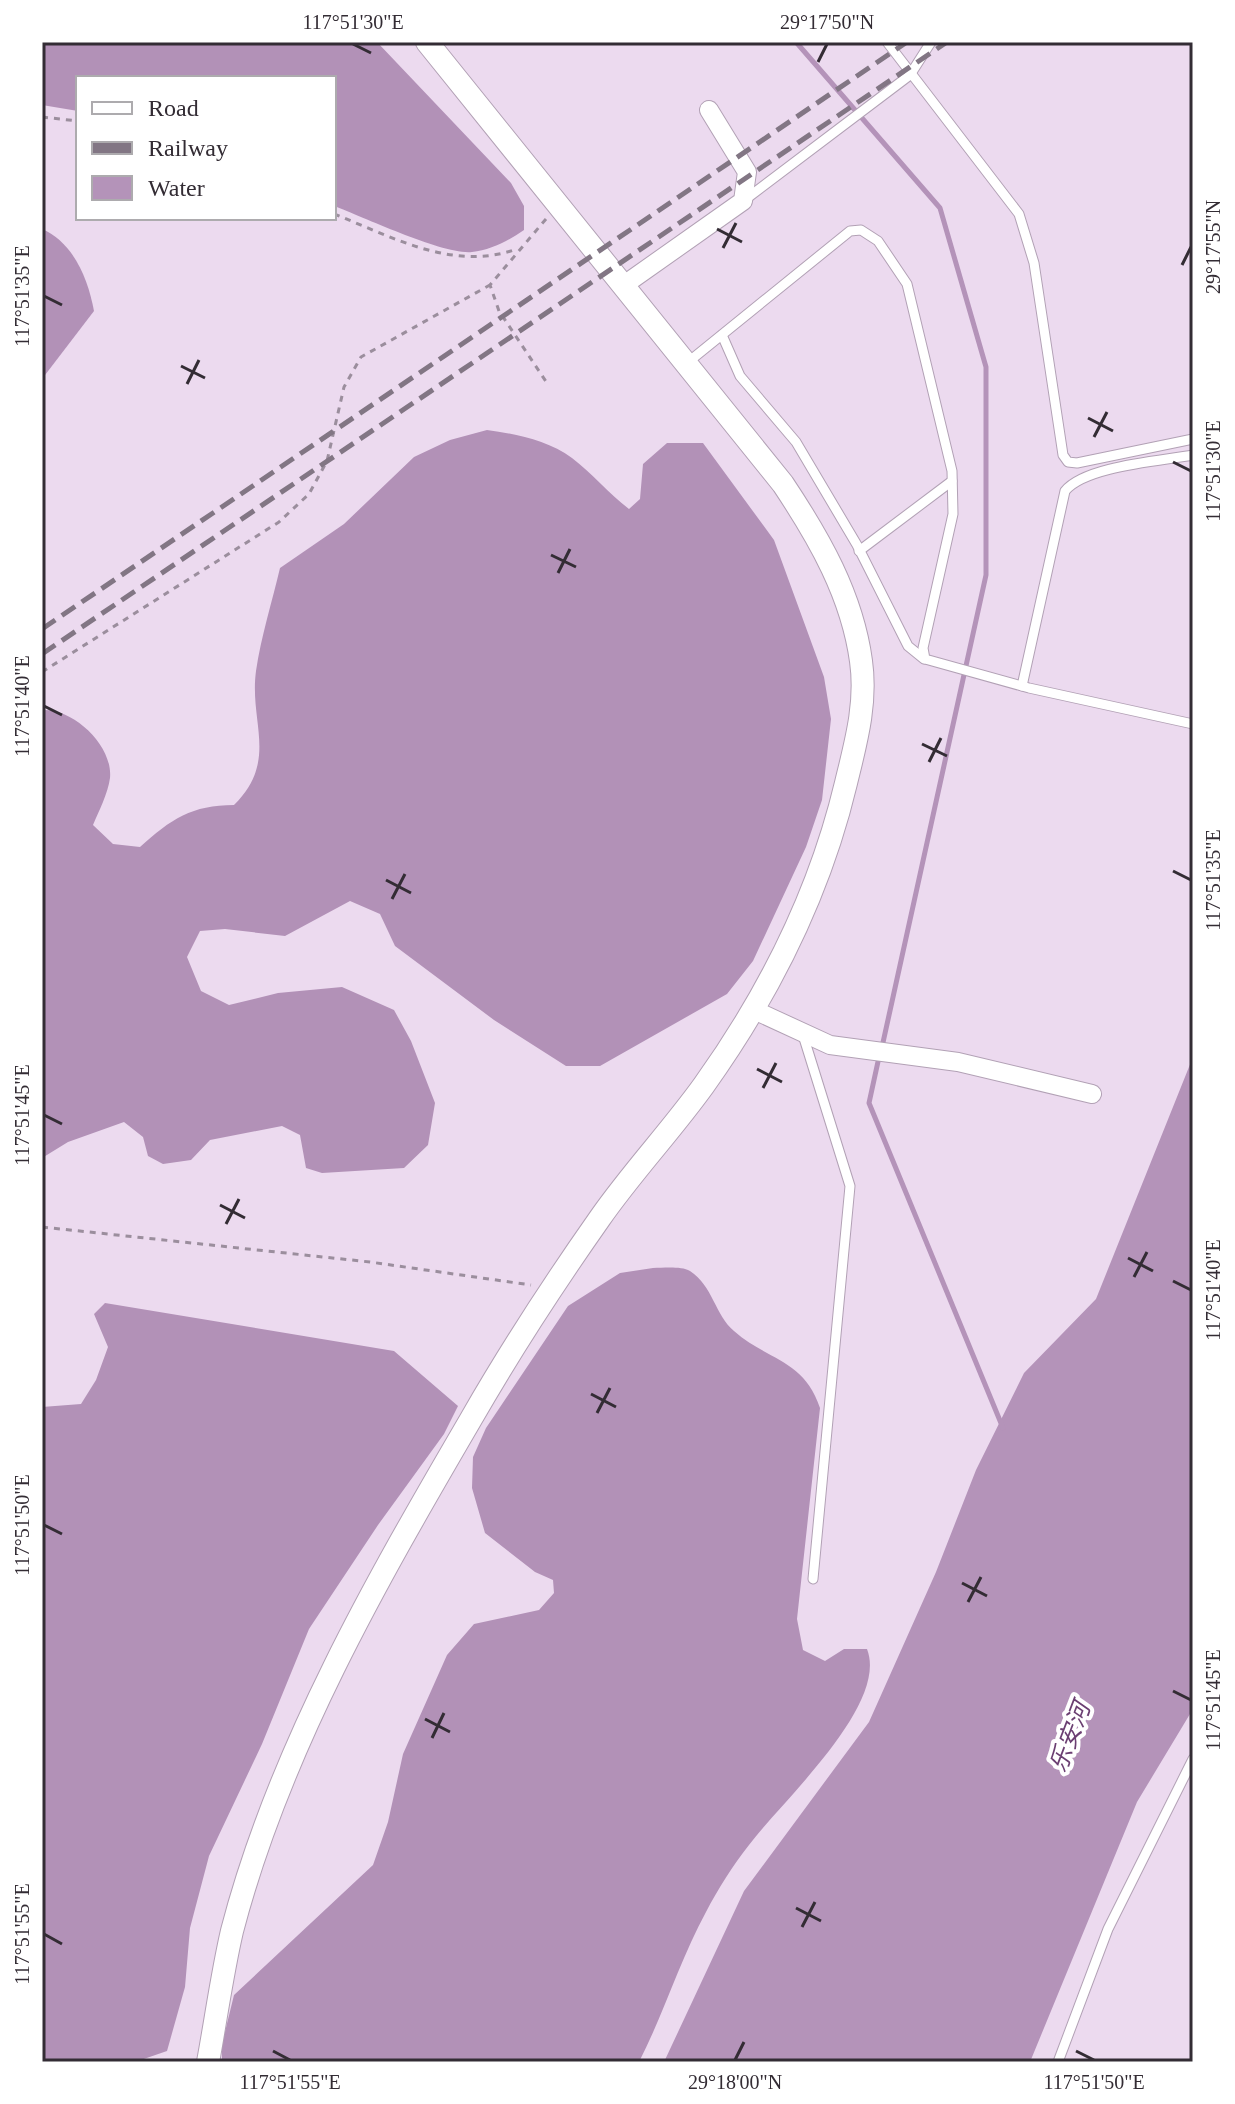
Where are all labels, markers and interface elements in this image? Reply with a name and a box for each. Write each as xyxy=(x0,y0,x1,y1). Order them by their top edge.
text: 117°51'30"E xyxy=(302,11,404,33)
text: 29°17'50"N xyxy=(780,11,874,33)
legend xyxy=(76,76,336,220)
text: Road xyxy=(148,95,199,121)
text: Railway xyxy=(148,135,228,161)
text: Water xyxy=(148,175,205,201)
text: 29°17'55"N xyxy=(1202,200,1224,294)
text: 117°51'35"E xyxy=(11,245,33,347)
text: 117°51'30"E xyxy=(1202,420,1224,522)
text: 117°51'40"E xyxy=(11,655,33,757)
text: 117°51'35"E xyxy=(1202,829,1224,931)
text: 117°51'45"E xyxy=(11,1064,33,1166)
text: 117°51'40"E xyxy=(1202,1239,1224,1341)
text: 117°51'50"E xyxy=(11,1474,33,1576)
text: 117°51'45"E xyxy=(1202,1649,1224,1751)
water label: 乐安河 xyxy=(1045,1695,1096,1775)
text: 117°51'55"E xyxy=(11,1883,33,1985)
text: 117°51'55"E xyxy=(239,2071,341,2093)
text: 29°18'00"N xyxy=(688,2071,782,2093)
text: 117°51'50"E xyxy=(1043,2071,1145,2093)

